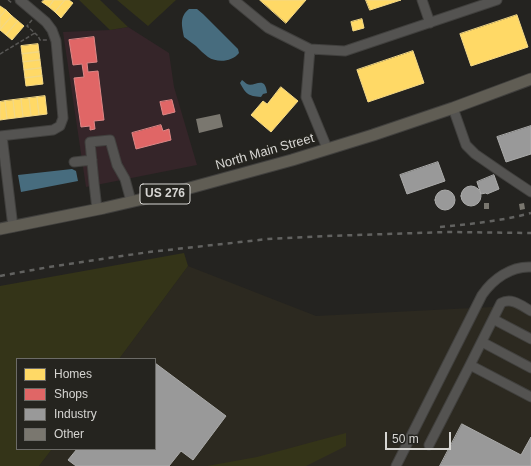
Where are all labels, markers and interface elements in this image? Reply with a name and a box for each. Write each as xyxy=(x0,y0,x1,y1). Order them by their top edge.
street label: North Main Street xyxy=(214,130,316,174)
road number: US 276 xyxy=(140,184,190,204)
legend xyxy=(16,358,156,450)
text: Homes xyxy=(54,367,92,381)
text: Shops xyxy=(54,387,88,401)
text: Industry xyxy=(54,407,97,421)
scale bar xyxy=(387,424,453,450)
text: Other xyxy=(54,427,84,441)
text: 50 m xyxy=(392,432,419,446)

